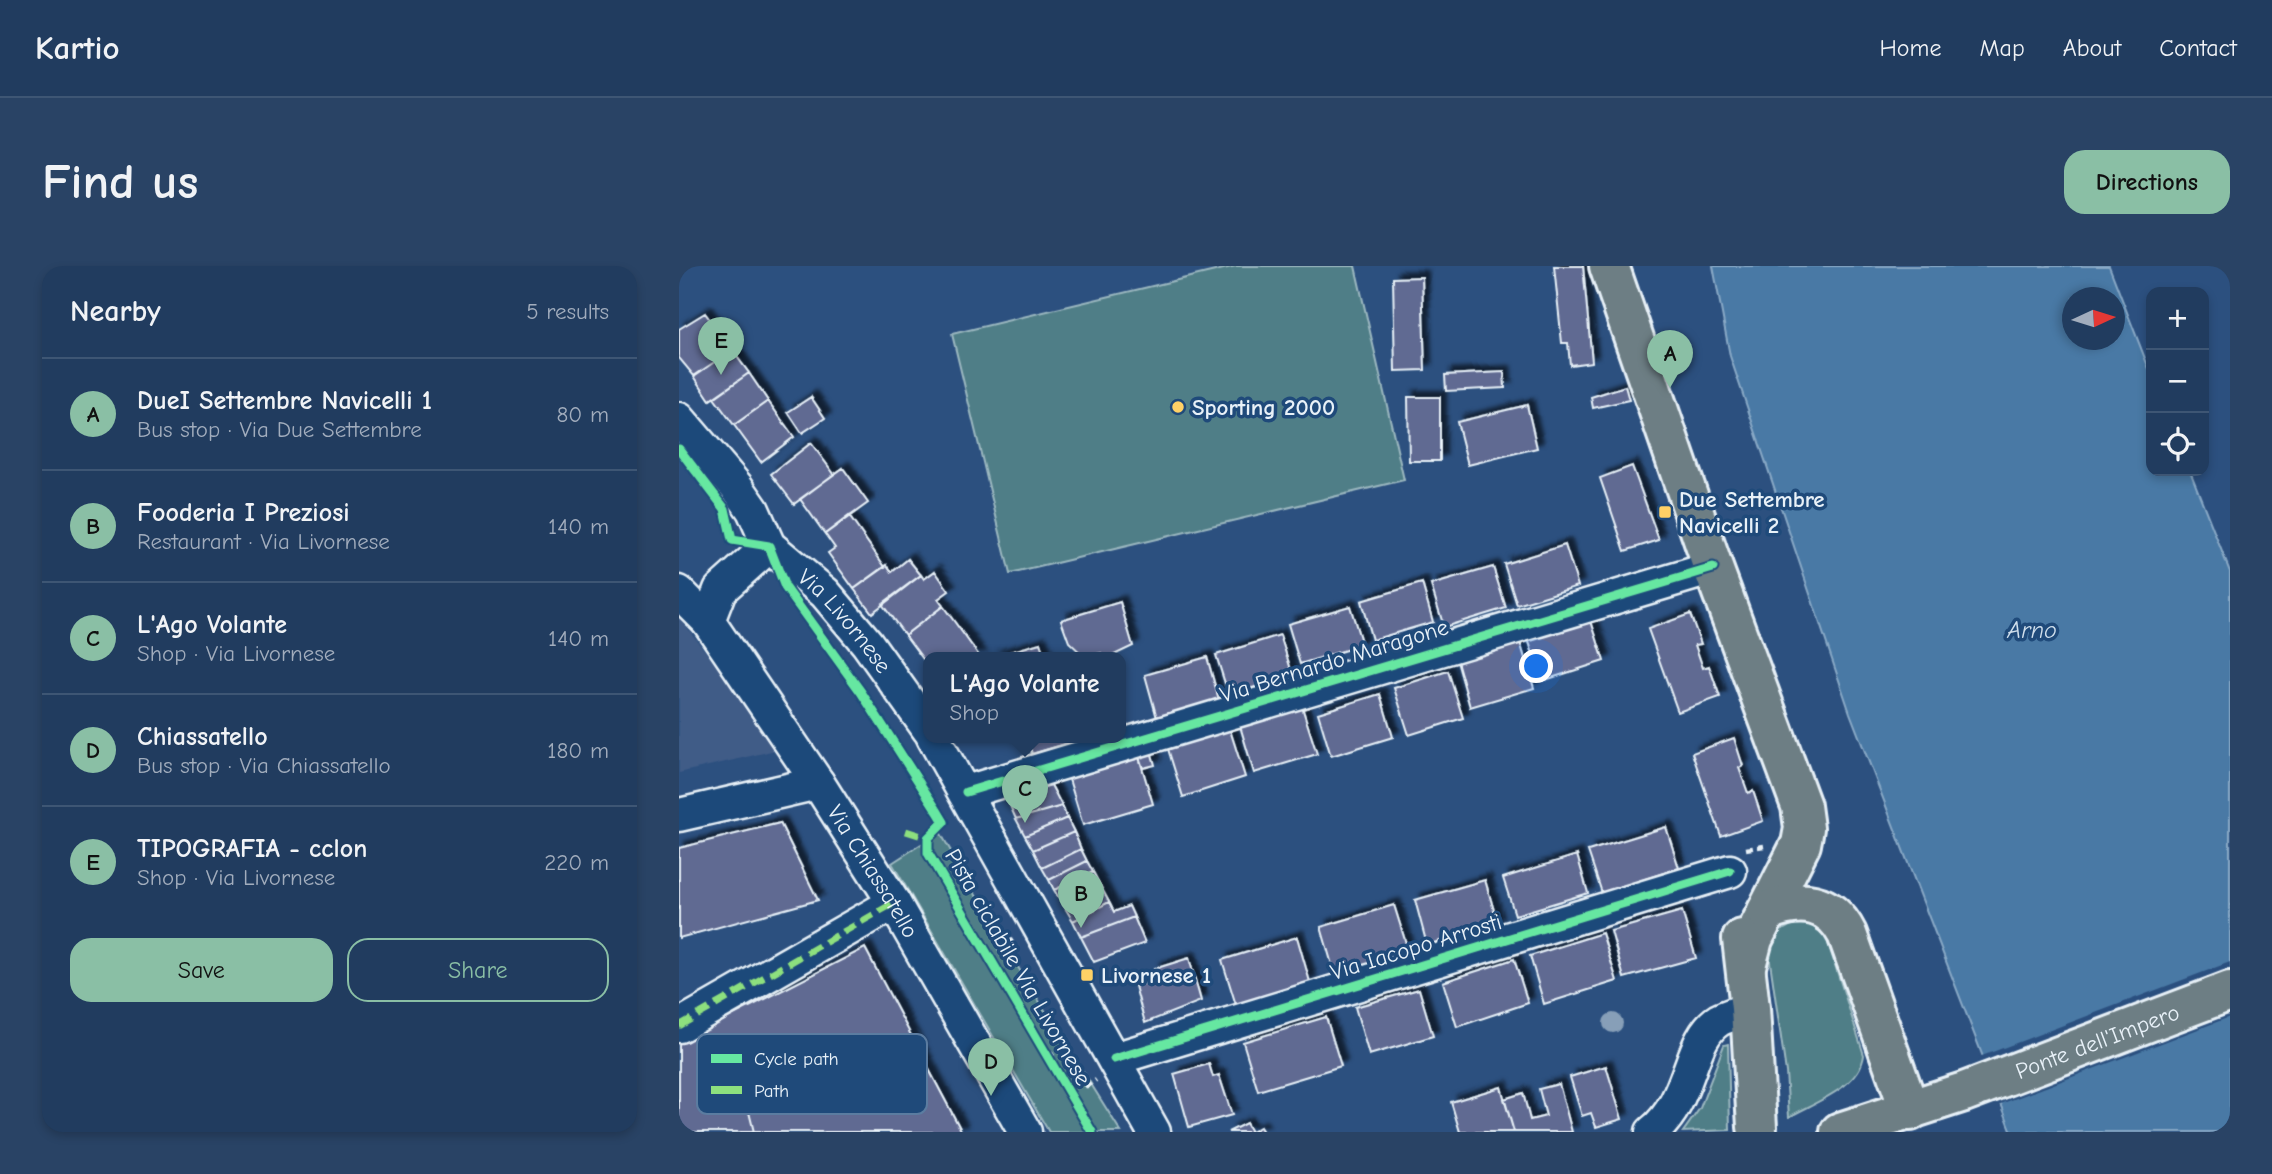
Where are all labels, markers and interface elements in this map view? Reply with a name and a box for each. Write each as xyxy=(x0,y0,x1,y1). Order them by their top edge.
text: Kartio xyxy=(35,29,120,67)
text: Home xyxy=(1880,34,1941,62)
text: Map xyxy=(1979,34,2025,62)
text: About xyxy=(2063,34,2121,62)
text: Contact xyxy=(2159,34,2237,62)
button: Directions xyxy=(2064,150,2230,214)
text: Find us xyxy=(42,154,198,210)
north arrow xyxy=(2062,287,2125,350)
map controls xyxy=(2146,287,2209,476)
button: + xyxy=(2146,287,2209,350)
text: Nearby xyxy=(70,294,161,329)
text: 5 results xyxy=(526,298,609,325)
pin: E xyxy=(698,317,744,375)
pin: A xyxy=(1647,330,1693,388)
button: − xyxy=(2146,350,2209,413)
text: DueI Settembre Navicelli 1 xyxy=(137,386,432,416)
place label: Sporting 2000 xyxy=(1192,394,1335,421)
marker: Sporting 2000 xyxy=(1170,399,1186,415)
text: A xyxy=(87,401,99,428)
text: 80 m xyxy=(556,401,609,428)
button: locate xyxy=(2146,413,2209,476)
text: Bus stop · Via Due Settembre xyxy=(137,416,422,443)
place label: Due Settembre Navicelli 2 xyxy=(1679,486,1825,539)
text: Fooderia I Preziosi xyxy=(137,498,350,528)
marker: Due Settembre Navicelli 2 xyxy=(1657,504,1673,520)
text: B xyxy=(86,513,100,540)
text: 140 m xyxy=(548,513,609,540)
text: Restaurant · Via Livornese xyxy=(137,528,390,555)
street label: Via Livornese xyxy=(793,563,898,678)
text: L'Ago Volante xyxy=(137,610,287,640)
street label: Via Bernardo Maragone xyxy=(1217,613,1451,709)
water label: Arno xyxy=(2006,616,2057,644)
text: C xyxy=(86,625,100,652)
text: 140 m xyxy=(548,625,609,652)
text: Shop · Via Livornese xyxy=(137,640,335,667)
your location xyxy=(1519,649,1553,683)
popup xyxy=(923,652,1126,743)
text: L'Ago Volante xyxy=(950,669,1100,699)
text: Shop xyxy=(950,699,999,726)
text: Chiassatello xyxy=(137,722,268,752)
text: D xyxy=(86,737,100,764)
text: 180 m xyxy=(547,737,609,764)
text: Bus stop · Via Chiassatello xyxy=(137,752,391,779)
pin: C xyxy=(1002,765,1048,823)
street label: Via Chiassatello xyxy=(822,800,924,943)
text: TIPOGRAFIA - cclon xyxy=(137,834,367,864)
street label: Pista ciclabile Via Livornese xyxy=(939,844,1097,1090)
text: E xyxy=(86,849,100,876)
text: 220 m xyxy=(544,849,609,876)
text: Shop · Via Livornese xyxy=(137,864,335,891)
pin: B xyxy=(1058,870,1104,928)
street label: Via Iacopo Arrosti xyxy=(1327,908,1505,986)
button: Save xyxy=(70,938,333,1002)
button: Share xyxy=(347,938,609,1002)
place label: Livornese 1 xyxy=(1101,962,1211,989)
marker: Livornese 1 xyxy=(1079,967,1095,983)
street label: Ponte dell'Impero xyxy=(2012,998,2183,1085)
legend xyxy=(697,1034,927,1114)
pin: D xyxy=(968,1038,1014,1096)
text: Cycle path xyxy=(754,1048,839,1070)
text: Path xyxy=(754,1080,789,1102)

